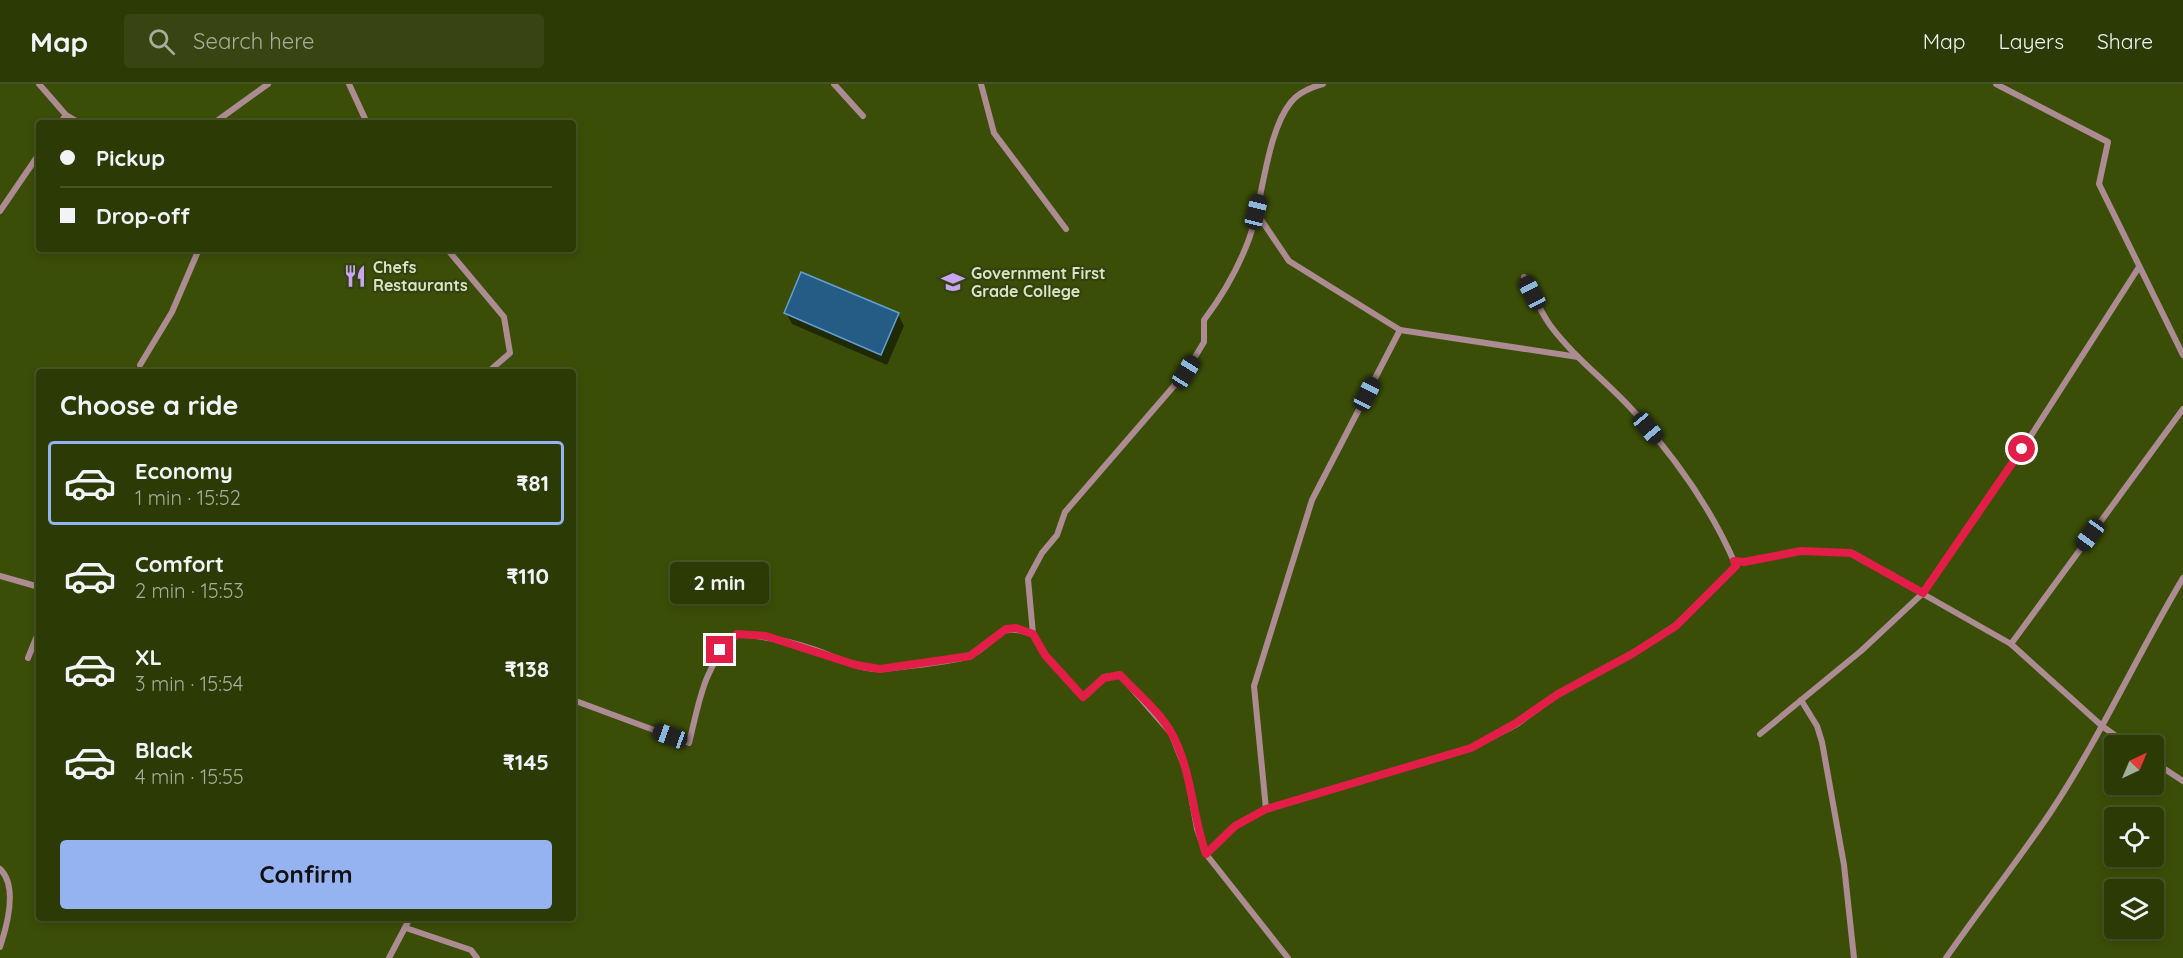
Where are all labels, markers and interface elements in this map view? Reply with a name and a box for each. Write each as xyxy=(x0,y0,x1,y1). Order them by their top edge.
search box xyxy=(124,14,544,68)
text: Map xyxy=(30,24,88,59)
icon: search xyxy=(145,25,178,58)
text: Search here xyxy=(193,27,315,55)
text: Map xyxy=(1923,28,1966,54)
text: Layers xyxy=(1999,28,2064,54)
text: Share xyxy=(2097,28,2153,54)
text: Pickup xyxy=(96,144,165,172)
car xyxy=(1243,192,1269,232)
text: Drop-off xyxy=(96,202,190,230)
place label: Chefs Restaurants xyxy=(373,257,468,295)
restaurant icon: Chefs Restaurants xyxy=(342,263,368,289)
place label: Government First Grade College xyxy=(971,263,1106,301)
school or university icon: Government First Grade College xyxy=(940,269,966,295)
car xyxy=(1516,273,1548,313)
car xyxy=(1169,352,1203,392)
car xyxy=(1351,374,1383,414)
text: Choose a ride xyxy=(60,388,238,422)
car xyxy=(1630,408,1666,448)
route start xyxy=(2008,435,2035,462)
icon: car xyxy=(63,456,117,510)
text: Economy xyxy=(135,457,233,485)
text: ₹81 xyxy=(516,469,549,497)
text: 1 min · 15:52 xyxy=(135,485,241,510)
car xyxy=(2072,515,2108,555)
icon: car xyxy=(63,549,117,603)
text: Comfort xyxy=(135,550,224,578)
text: ₹110 xyxy=(506,562,549,590)
callout: 2 min xyxy=(670,563,770,605)
text: 2 min xyxy=(693,570,746,595)
text: 2 min · 15:53 xyxy=(135,578,244,603)
route end xyxy=(706,636,733,663)
icon: car xyxy=(63,642,117,696)
text: XL xyxy=(135,643,162,671)
text: ₹138 xyxy=(504,655,549,683)
text: 3 min · 15:54 xyxy=(135,671,243,696)
car xyxy=(650,721,690,751)
icon: car xyxy=(63,735,117,789)
north arrow xyxy=(2104,735,2164,795)
map controls xyxy=(2104,735,2164,939)
text: Black xyxy=(135,736,193,764)
text: ₹145 xyxy=(503,748,549,776)
text: 4 min · 15:55 xyxy=(135,764,244,789)
button: locate xyxy=(2104,807,2164,867)
button: Confirm xyxy=(60,840,552,909)
button: layers xyxy=(2104,879,2164,939)

